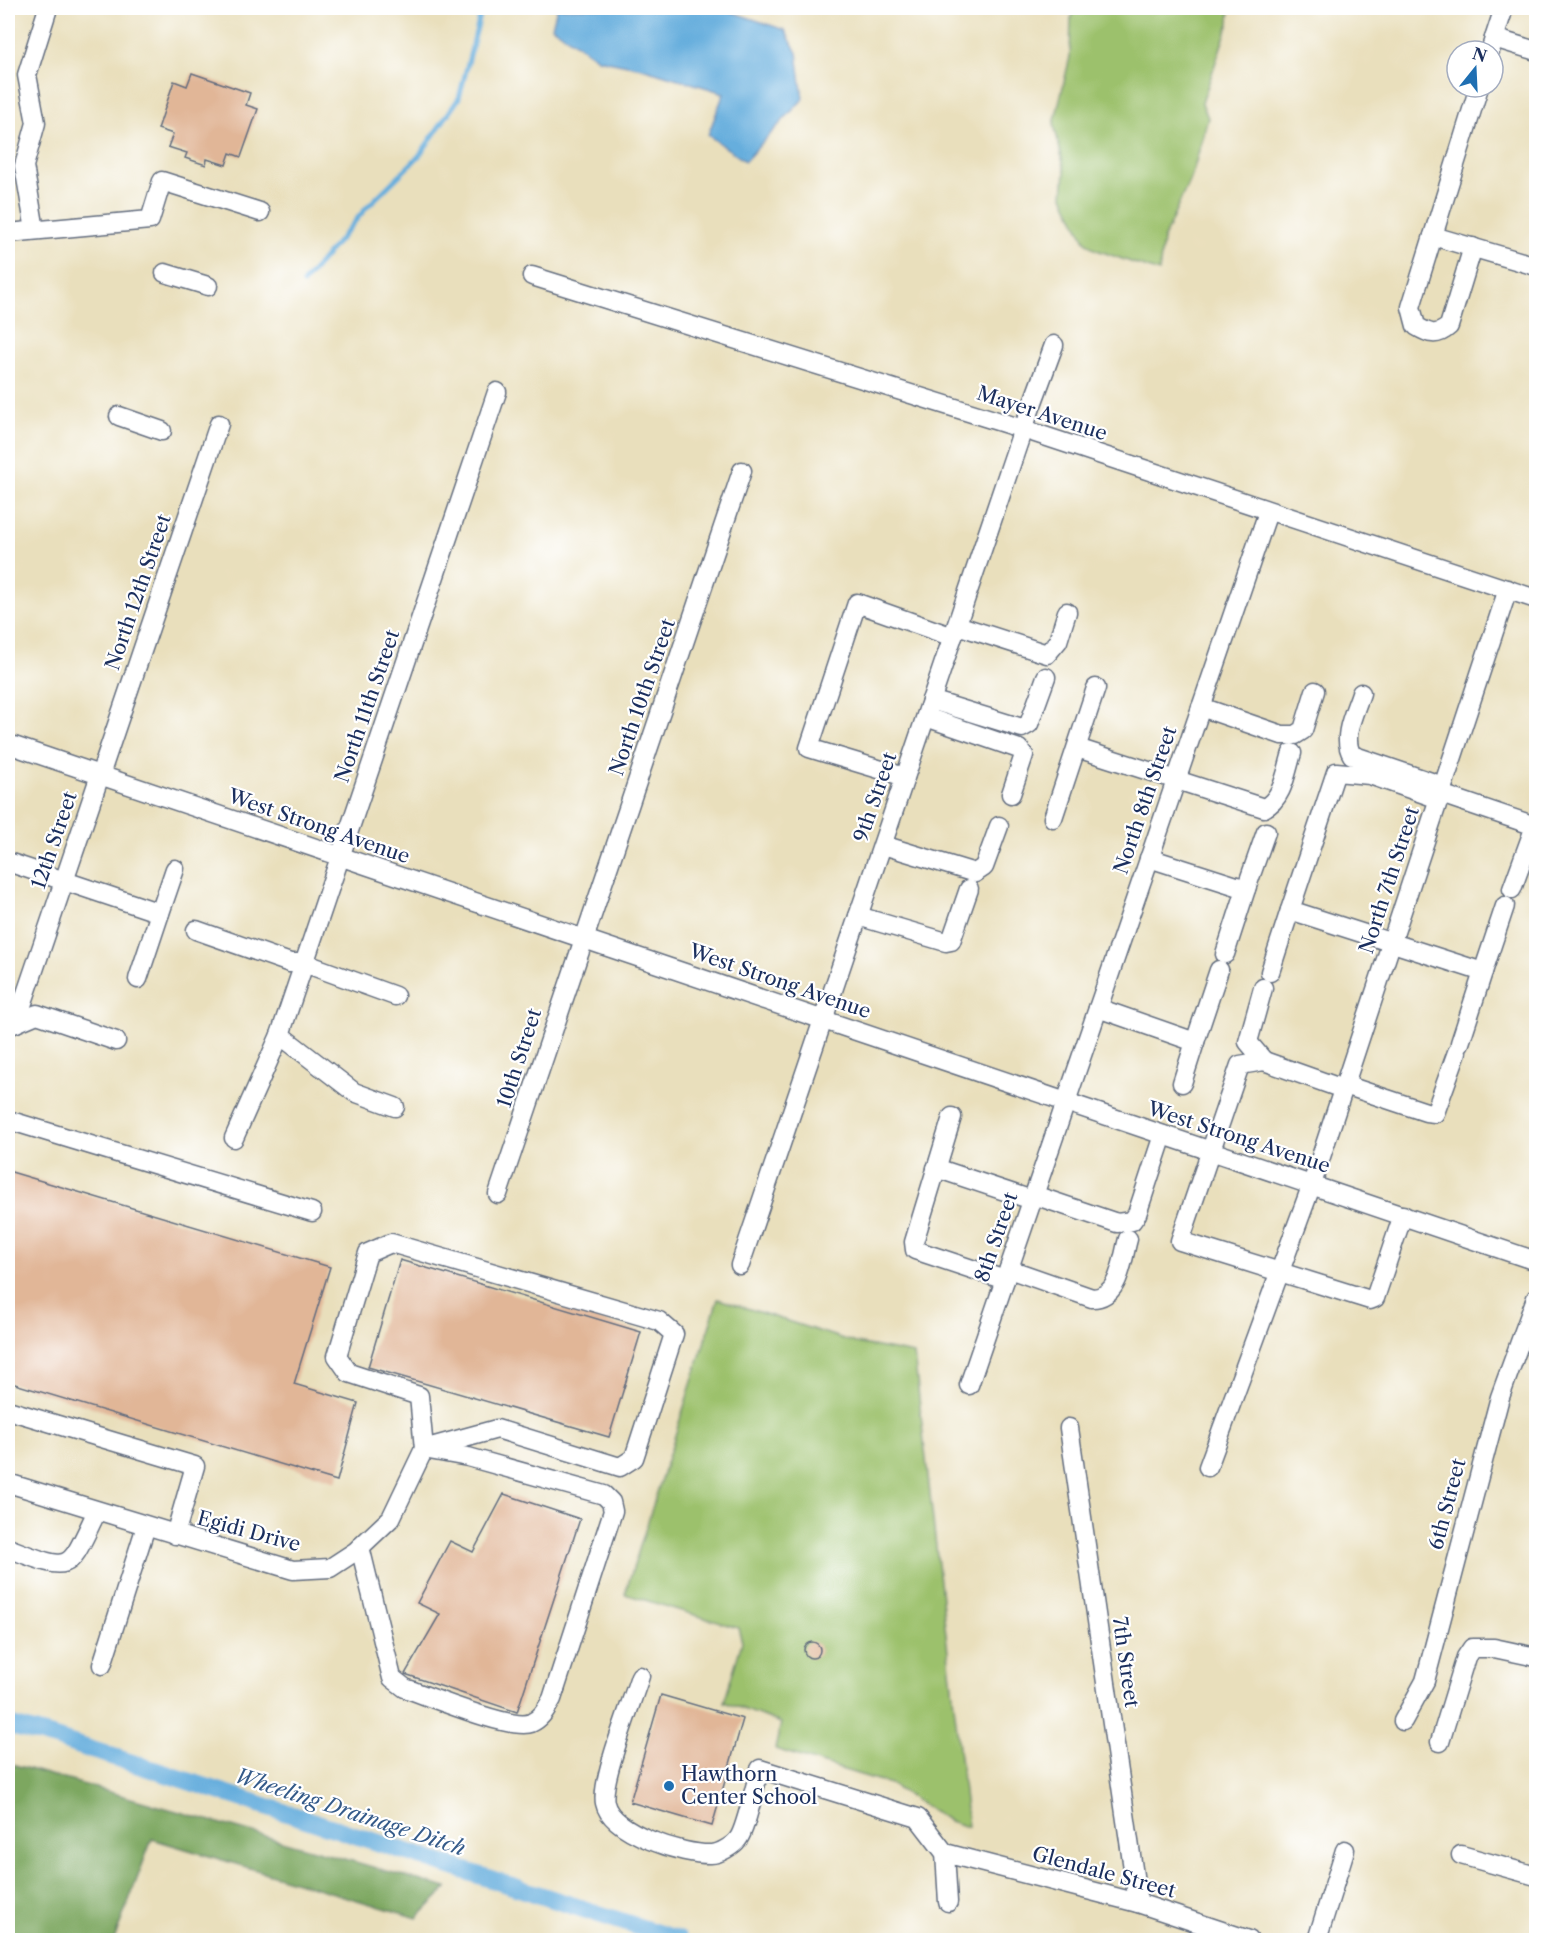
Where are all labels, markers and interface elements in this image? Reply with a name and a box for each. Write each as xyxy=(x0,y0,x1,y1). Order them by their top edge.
north arrow xyxy=(1445,39,1505,99)
text: N xyxy=(1470,43,1489,66)
street label: Mayer Avenue xyxy=(974,381,1110,445)
street label: North 12th Street xyxy=(100,511,176,673)
street label: North 10th Street xyxy=(604,615,680,779)
street label: North 11th Street xyxy=(330,626,404,786)
street label: North 8th Street xyxy=(1108,723,1182,877)
street label: 9th Street xyxy=(848,749,902,845)
street label: West Strong Avenue xyxy=(224,783,413,868)
street label: 12th Street xyxy=(26,788,82,892)
street label: North 7th Street xyxy=(1354,804,1424,956)
street label: West Strong Avenue xyxy=(685,938,874,1023)
street label: 10th Street xyxy=(492,1005,546,1111)
street label: West Strong Avenue xyxy=(1144,1096,1333,1178)
street label: 8th Street xyxy=(969,1189,1023,1285)
street label: 6th Street xyxy=(1423,1456,1471,1552)
street label: Egidi Drive xyxy=(195,1506,303,1556)
street label: 7th Street xyxy=(1108,1615,1144,1709)
water label: Wheeling Drainage Ditch xyxy=(232,1762,469,1861)
place label: Hawthorn Center School xyxy=(681,1762,817,1809)
marker: Hawthorn Center School xyxy=(662,1779,676,1793)
street label: Glendale Street xyxy=(1030,1841,1178,1903)

